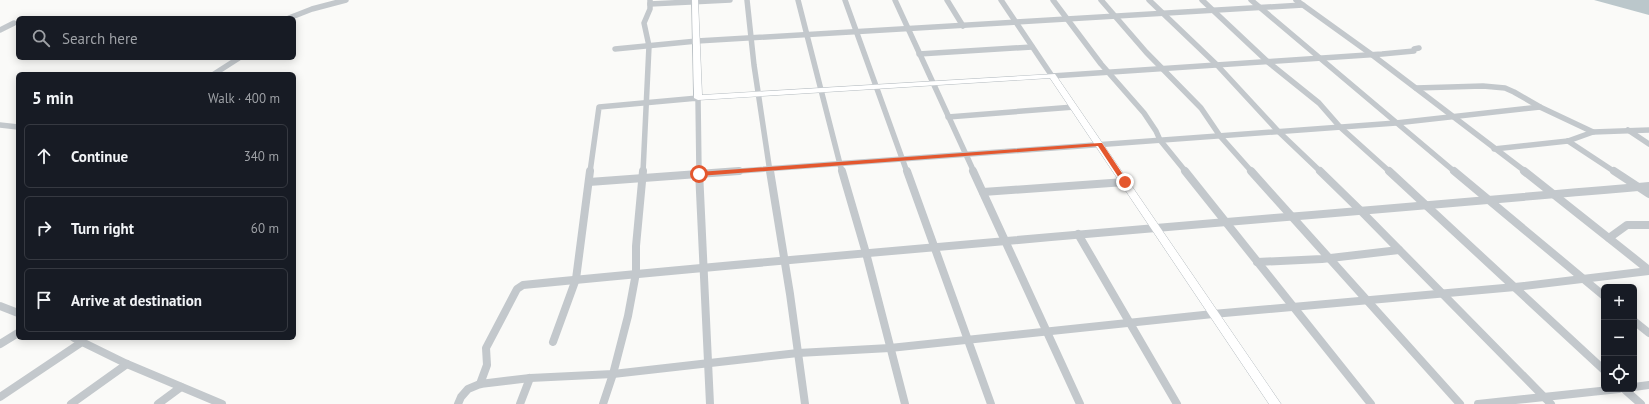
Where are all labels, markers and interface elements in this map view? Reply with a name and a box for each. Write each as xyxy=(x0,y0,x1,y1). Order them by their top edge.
search box xyxy=(16,16,296,60)
icon: search xyxy=(30,27,52,49)
text: Search here xyxy=(62,29,138,48)
text: 5 min xyxy=(32,87,73,109)
text: Walk · 400 m xyxy=(208,90,280,107)
icon: ahead xyxy=(33,145,55,167)
text: Continue xyxy=(71,147,128,166)
text: 340 m xyxy=(244,148,279,165)
route start xyxy=(690,165,708,183)
route end xyxy=(1116,173,1134,191)
icon: right xyxy=(33,217,55,239)
text: Turn right xyxy=(71,219,134,238)
text: 60 m xyxy=(251,220,279,237)
map controls xyxy=(1601,284,1637,392)
button: + xyxy=(1601,284,1637,320)
icon: arrive xyxy=(33,289,55,311)
text: Arrive at destination xyxy=(71,291,202,310)
button: − xyxy=(1601,320,1637,356)
button: locate xyxy=(1601,356,1637,392)

